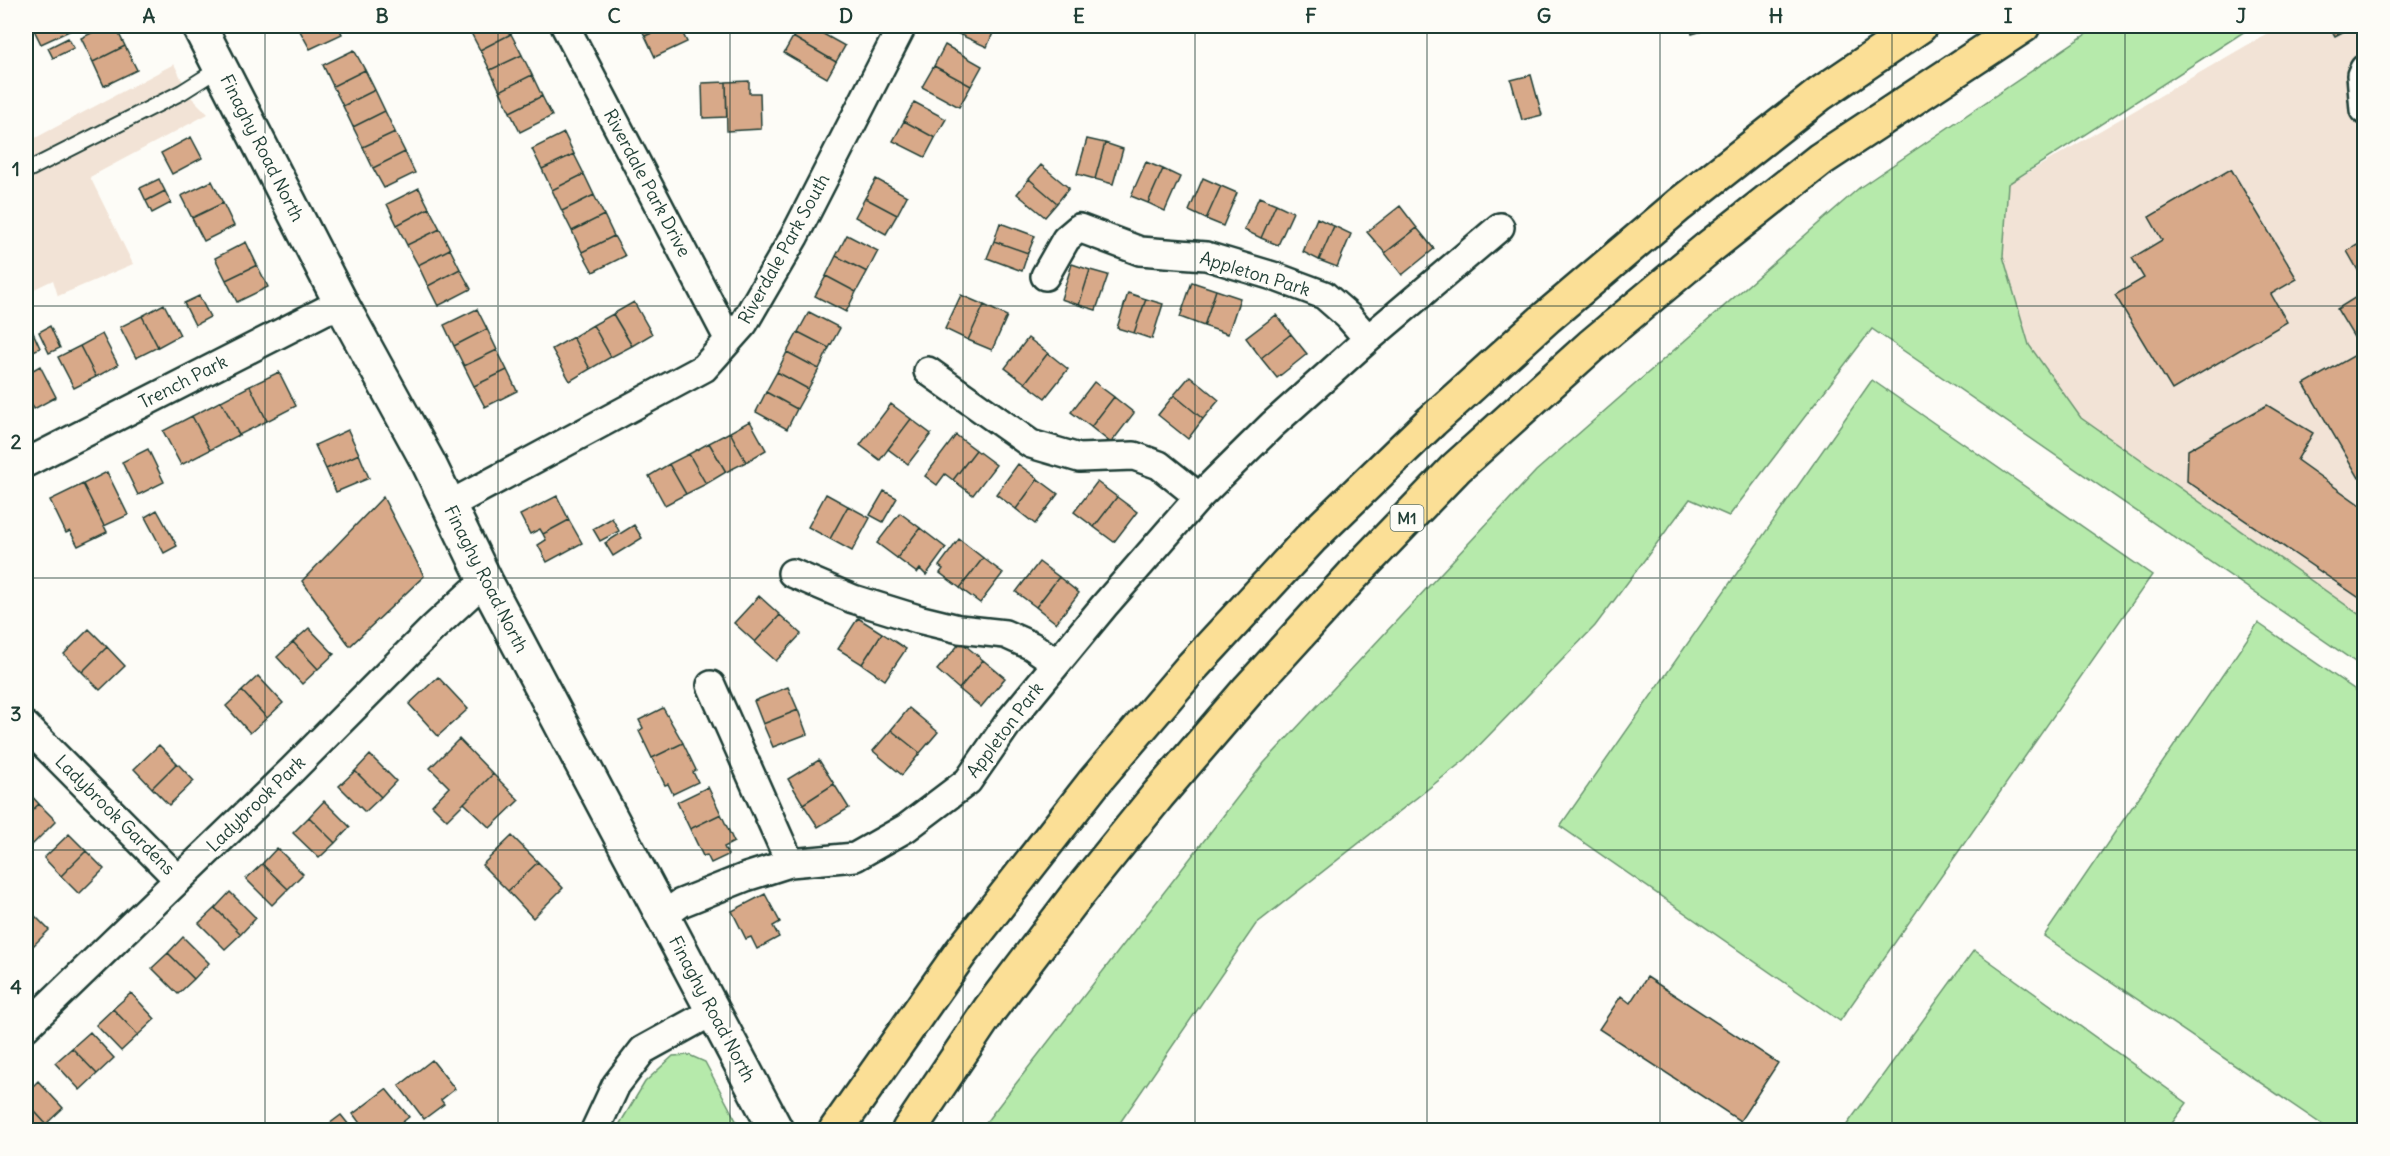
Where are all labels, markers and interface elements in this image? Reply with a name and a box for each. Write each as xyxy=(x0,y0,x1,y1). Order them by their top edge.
text: A xyxy=(143,3,156,28)
text: B xyxy=(375,3,389,28)
text: C xyxy=(607,3,621,28)
text: D xyxy=(839,3,853,28)
text: E xyxy=(1073,3,1085,28)
text: F xyxy=(1305,3,1317,28)
text: G xyxy=(1537,3,1551,28)
text: H xyxy=(1769,3,1783,28)
text: I xyxy=(2004,3,2013,28)
text: J xyxy=(2236,3,2247,28)
street label: Finaghy Road North xyxy=(215,70,310,225)
street label: Riverdale Park Drive xyxy=(599,105,696,261)
text: 1 xyxy=(12,156,20,181)
street label: Riverdale Park South xyxy=(733,169,834,328)
street label: Appleton Park xyxy=(1197,246,1313,301)
street label: Trench Park xyxy=(135,349,231,414)
text: 2 xyxy=(11,429,22,454)
street label: Finaghy Road North xyxy=(439,501,534,656)
road number: M1 xyxy=(1390,505,1424,531)
street label: Appleton Park xyxy=(961,677,1048,782)
text: 3 xyxy=(10,701,22,726)
street label: Ladybrook Gardens xyxy=(50,750,180,880)
street label: Ladybrook Park xyxy=(201,751,310,857)
street label: Finaghy Road North xyxy=(664,932,761,1086)
text: 4 xyxy=(10,974,22,999)

